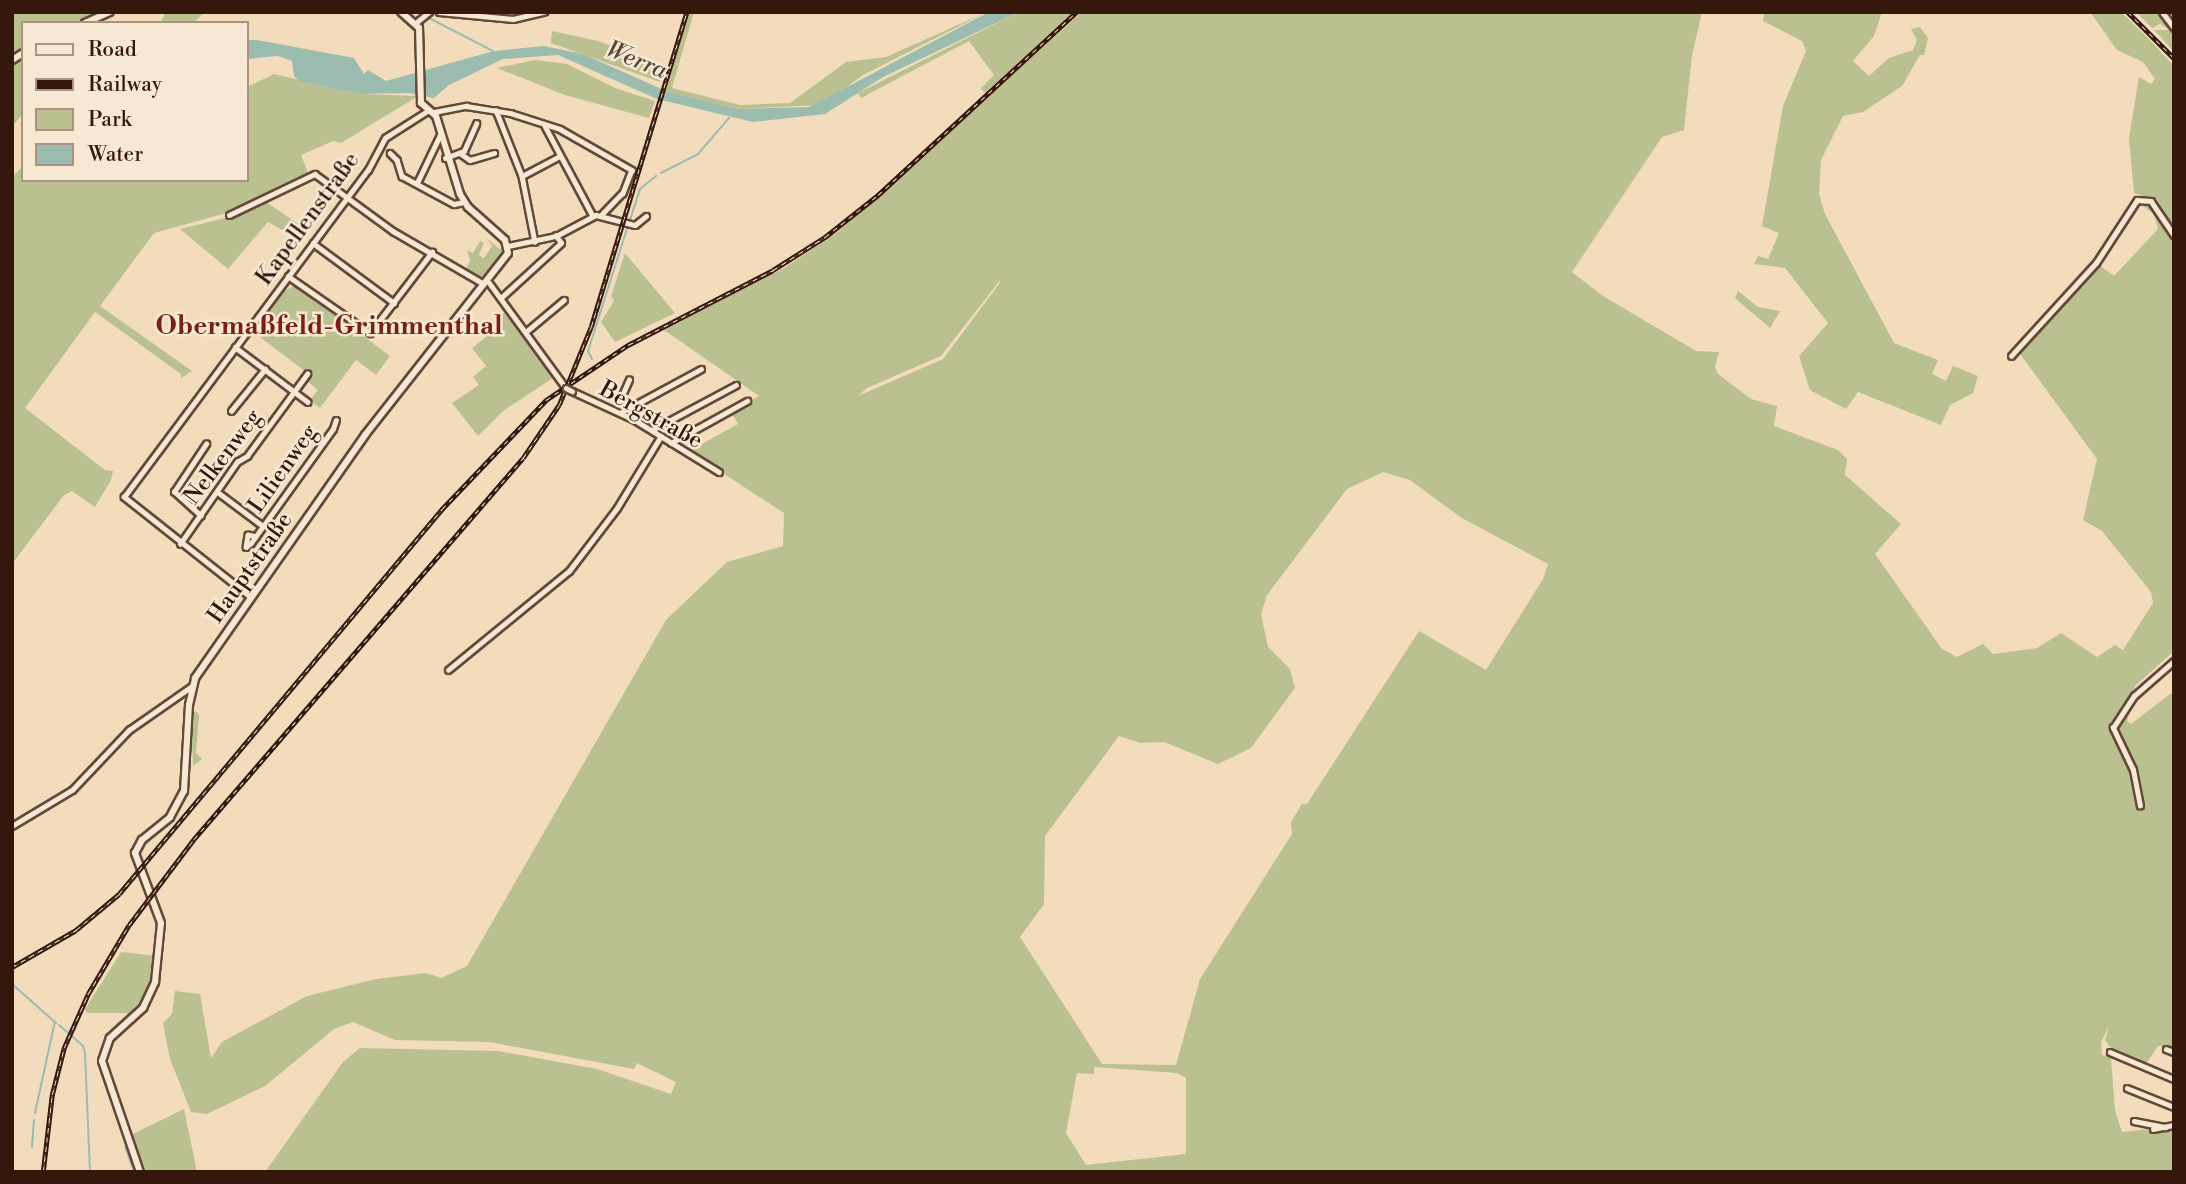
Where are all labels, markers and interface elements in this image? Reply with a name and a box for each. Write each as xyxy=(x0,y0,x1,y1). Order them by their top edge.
legend xyxy=(21,21,248,182)
water label: Werra xyxy=(601,36,671,86)
text: Road xyxy=(88,37,137,63)
text: Railway xyxy=(88,72,162,98)
text: Park xyxy=(88,107,132,133)
text: Water xyxy=(88,142,143,168)
street label: Kapellenstraße xyxy=(251,147,365,291)
district label: Obermaßfeld-Grimmenthal xyxy=(155,311,503,343)
street label: Bergstraße xyxy=(595,375,707,455)
street label: Nelkenweg xyxy=(178,404,268,510)
street label: Lilienweg xyxy=(243,419,323,519)
street label: Hauptstraße xyxy=(202,507,298,629)

